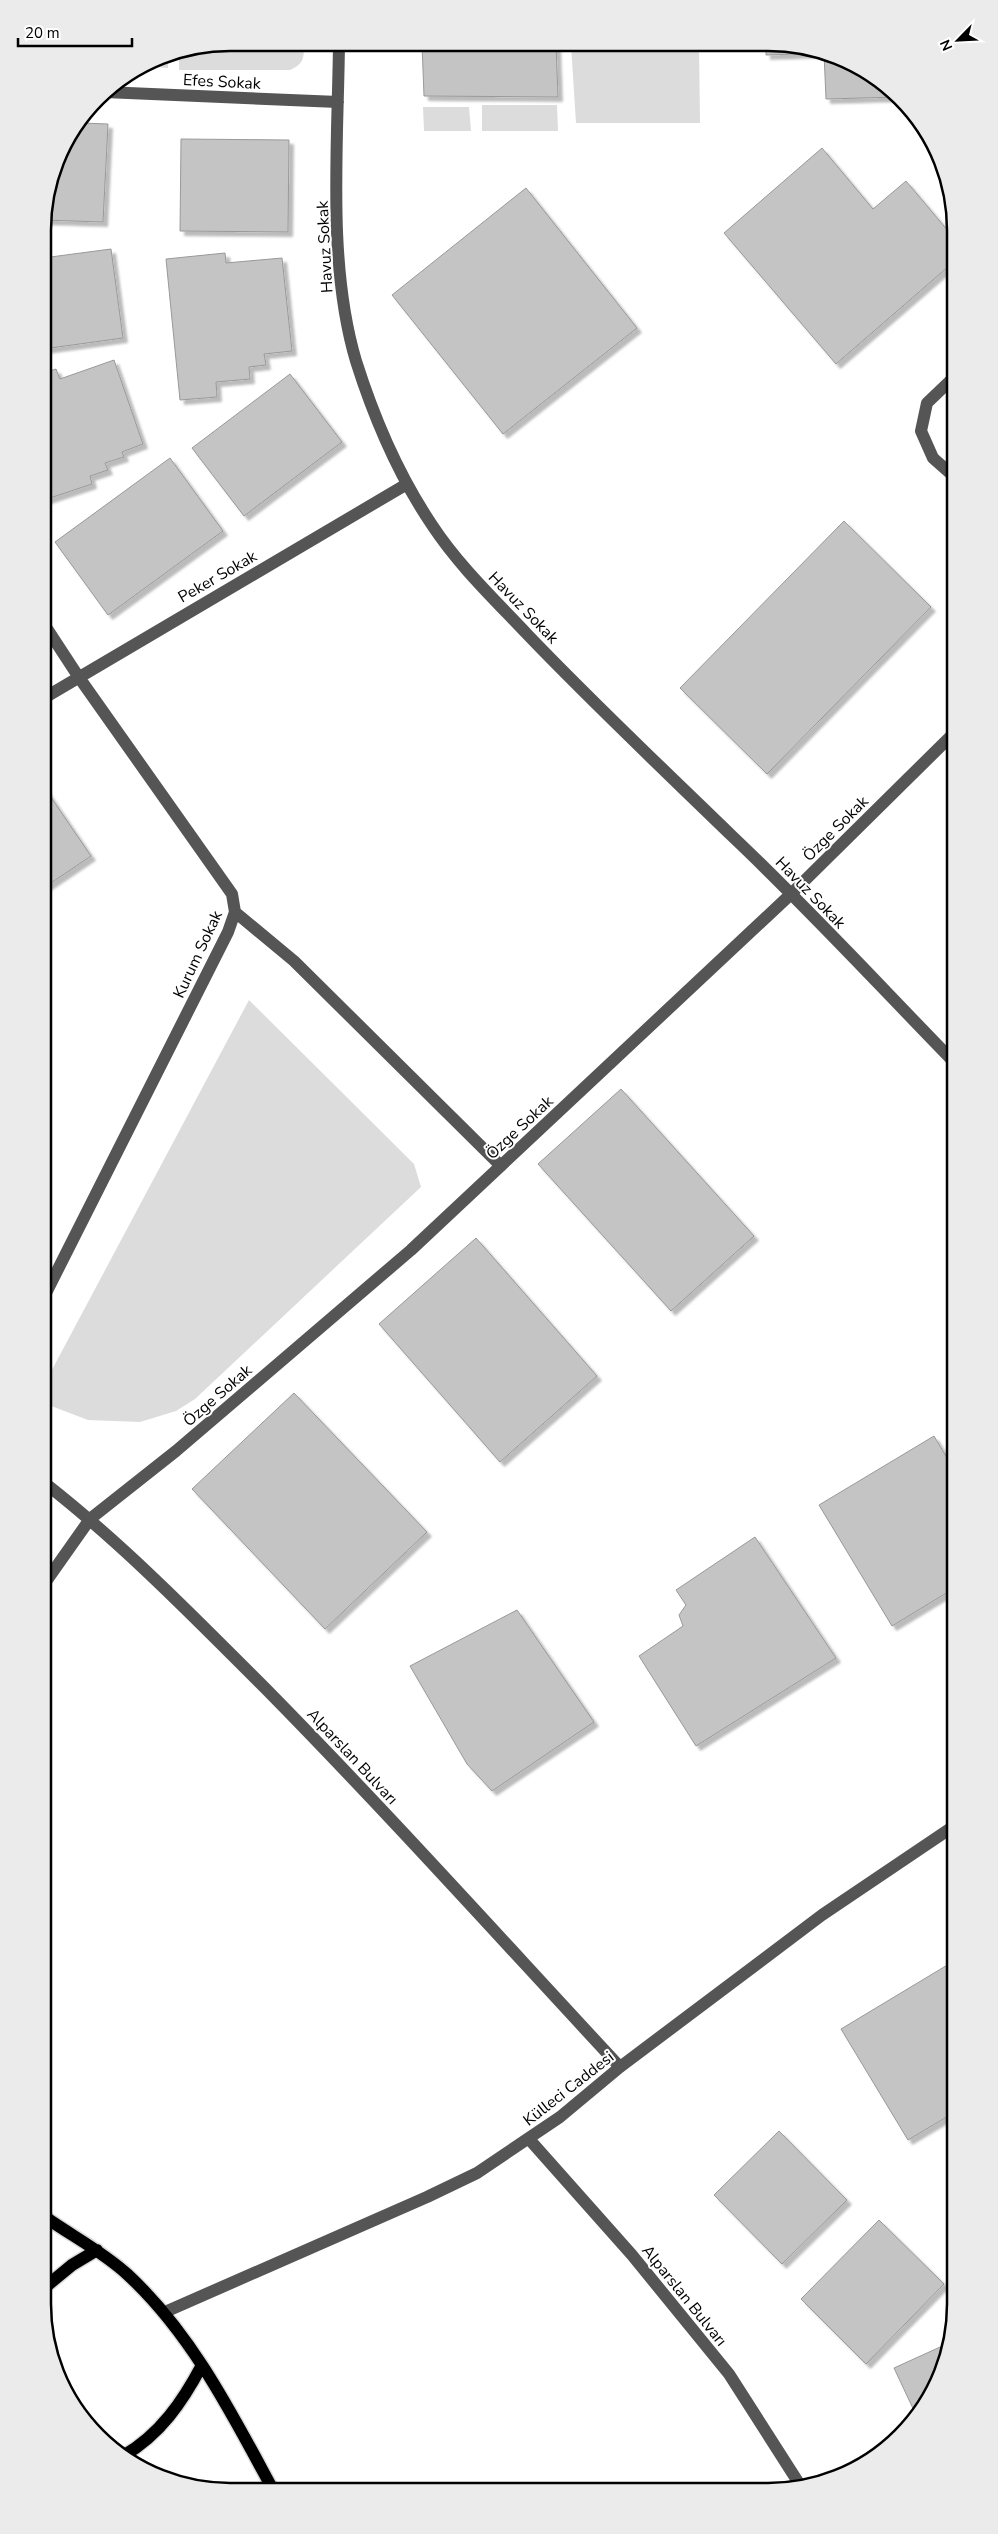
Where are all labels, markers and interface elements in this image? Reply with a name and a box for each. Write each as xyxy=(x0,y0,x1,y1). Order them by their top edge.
scale bar xyxy=(18,15,131,47)
north arrow xyxy=(933,15,983,65)
text: 20 m xyxy=(25,23,60,43)
text: N xyxy=(936,36,957,54)
street label: Efes Sokak xyxy=(183,69,262,95)
street label: Havuz Sokak xyxy=(312,199,338,294)
street label: Peker Sokak xyxy=(174,545,262,608)
street label: Havuz Sokak xyxy=(483,567,564,649)
street label: Özge Sokak xyxy=(798,790,874,866)
street label: Havuz Sokak xyxy=(770,852,851,934)
street label: Kurum Sokak xyxy=(168,906,228,1002)
street label: Özge Sokak xyxy=(481,1090,559,1165)
street label: Özge Sokak xyxy=(178,1359,258,1432)
street label: Alparslan Bulvarı xyxy=(302,1704,403,1810)
street label: Külleci Caddesi xyxy=(519,2046,619,2131)
street label: Alparslan Bulvarı xyxy=(637,2240,732,2351)

